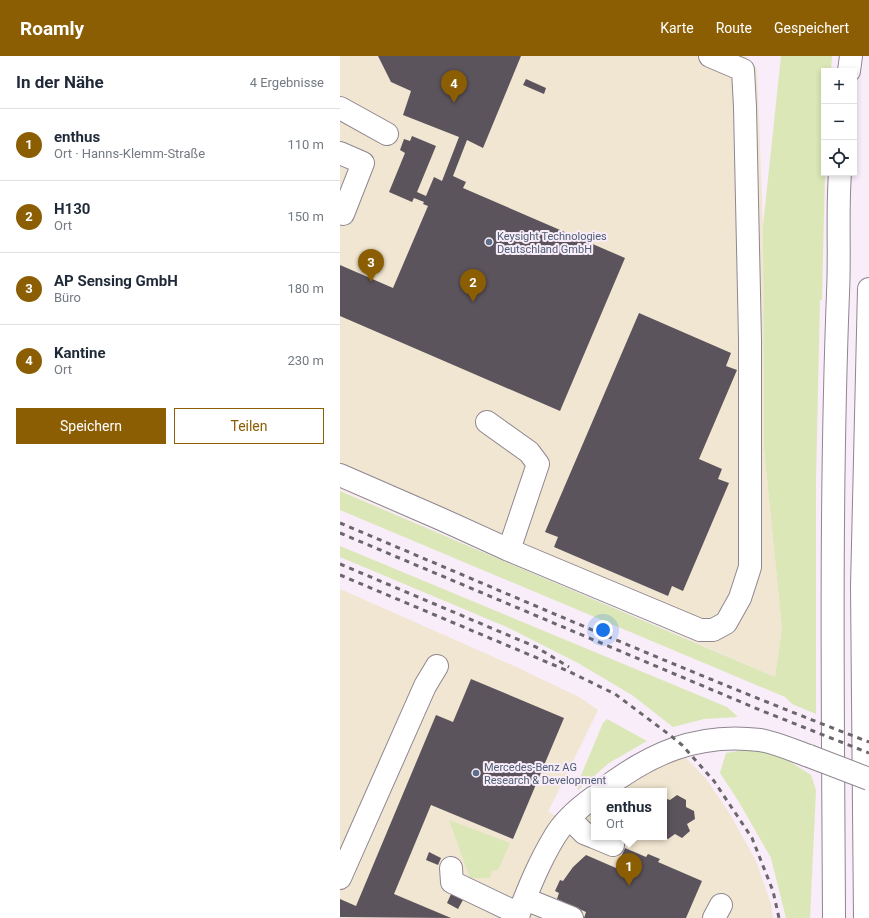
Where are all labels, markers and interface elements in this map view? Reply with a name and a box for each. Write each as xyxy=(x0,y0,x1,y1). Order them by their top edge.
text: Roamly xyxy=(20,17,84,40)
text: Karte xyxy=(660,20,694,36)
text: Route xyxy=(716,20,752,36)
text: Gespeichert xyxy=(774,20,849,36)
map controls xyxy=(821,68,857,176)
button: + xyxy=(821,68,857,104)
pin: 4 xyxy=(441,70,467,103)
text: In der Nähe xyxy=(16,72,104,92)
text: 4 Ergebnisse xyxy=(250,75,324,90)
button: − xyxy=(821,104,857,140)
text: enthus xyxy=(54,128,100,146)
text: 1 xyxy=(25,137,33,152)
text: 110 m xyxy=(287,137,324,152)
button: locate xyxy=(821,140,857,176)
text: Ort · Hanns-Klemm-Straße xyxy=(54,146,205,161)
text: H130 xyxy=(54,200,90,218)
text: 2 xyxy=(25,209,33,224)
text: 150 m xyxy=(287,209,324,224)
text: Ort xyxy=(54,218,72,233)
place label: Keysight Technologies Deutschland GmbH xyxy=(497,230,607,256)
marker: Keysight Technologies Deutschland GmbH xyxy=(484,237,494,247)
pin: 3 xyxy=(358,249,384,282)
pin: 2 xyxy=(460,269,486,302)
text: AP Sensing GmbH xyxy=(54,272,178,290)
text: 3 xyxy=(25,281,33,296)
text: 180 m xyxy=(287,281,324,296)
text: Büro xyxy=(54,290,81,305)
text: Kantine xyxy=(54,344,106,362)
text: 4 xyxy=(25,353,33,368)
text: 230 m xyxy=(287,353,324,368)
text: Ort xyxy=(54,362,72,377)
button: Speichern xyxy=(16,408,166,444)
button: Teilen xyxy=(174,408,324,444)
your location xyxy=(593,620,613,640)
place label: Mercedes-Benz AG Research & Development xyxy=(484,761,607,787)
marker: Mercedes-Benz AG Research & Development xyxy=(471,768,481,778)
popup xyxy=(591,788,667,840)
text: enthus xyxy=(606,798,652,816)
text: Ort xyxy=(606,816,624,831)
pin: 1 xyxy=(616,853,642,886)

